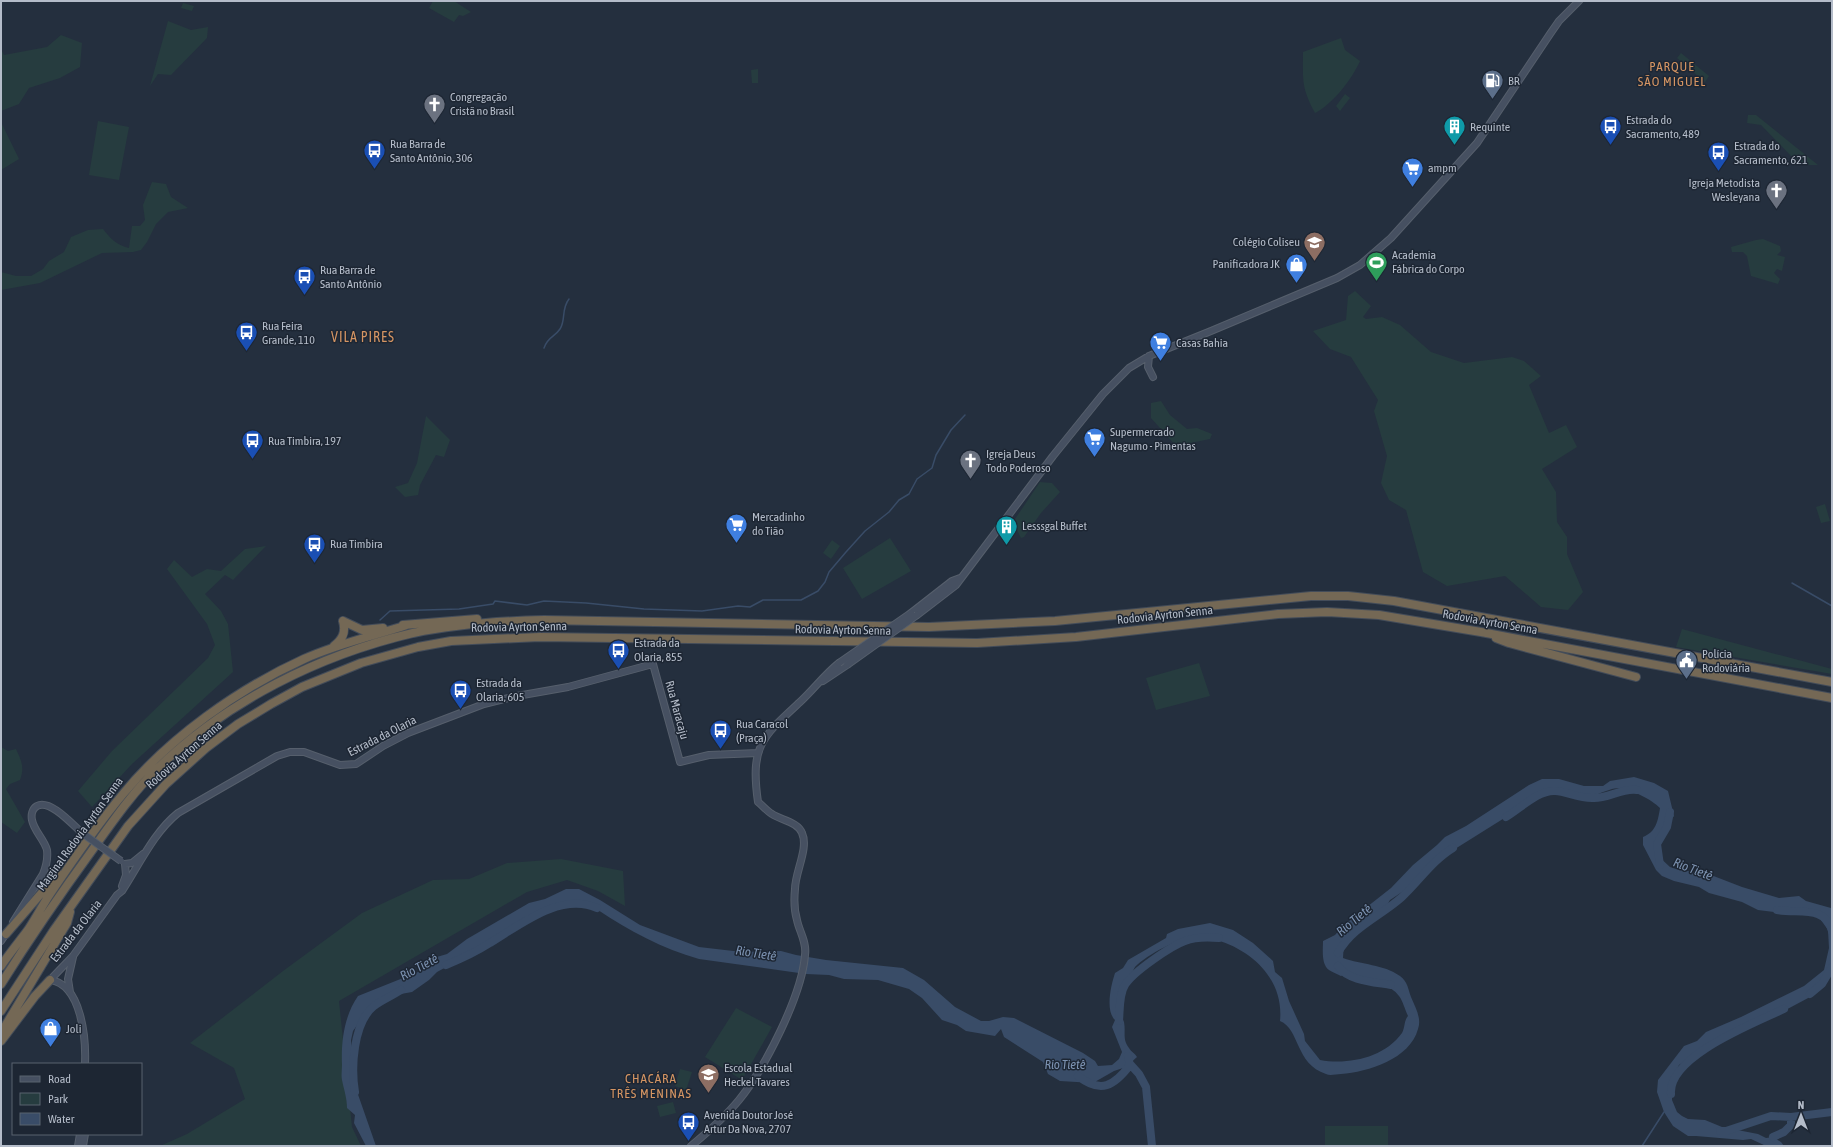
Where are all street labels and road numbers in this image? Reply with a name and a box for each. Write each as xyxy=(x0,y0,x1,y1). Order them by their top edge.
street label: Rodovia Ayrton Senna xyxy=(1116,603,1214,627)
street label: Rodovia Ayrton Senna xyxy=(1441,607,1539,637)
street label: Rodovia Ayrton Senna xyxy=(471,619,567,635)
street label: Rodovia Ayrton Senna xyxy=(795,622,891,638)
street label: Rua Maracaju xyxy=(662,679,692,741)
street label: Estrada da Olaria xyxy=(345,713,419,759)
street label: Rodovia Ayrton Senna xyxy=(143,718,225,792)
street label: Marginal Rodovia Ayrton Senna xyxy=(34,774,126,894)
street label: Estrada da Olaria xyxy=(47,897,105,965)

